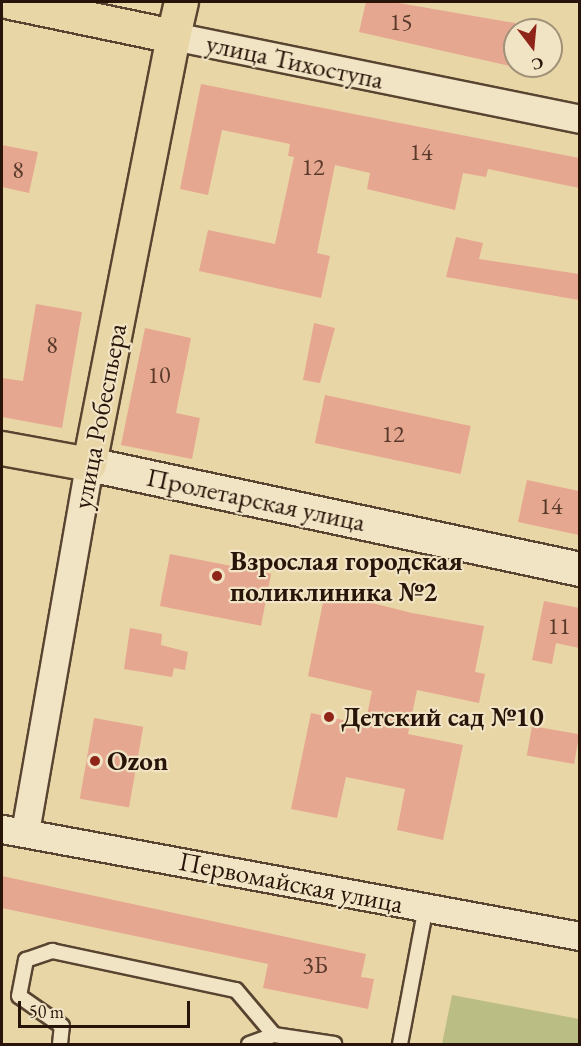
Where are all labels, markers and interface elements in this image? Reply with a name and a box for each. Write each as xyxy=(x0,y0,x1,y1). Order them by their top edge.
house number: 15 xyxy=(389,8,413,36)
north arrow xyxy=(503,18,563,78)
street label: улица Тихоступа xyxy=(203,26,387,96)
text: С xyxy=(529,52,546,76)
house number: 14 xyxy=(409,138,433,166)
house number: 12 xyxy=(301,153,325,181)
house number: 8 xyxy=(12,156,24,184)
street label: улица Робеспьера xyxy=(65,321,133,511)
house number: 8 xyxy=(46,331,58,359)
house number: 10 xyxy=(147,361,171,389)
house number: 12 xyxy=(381,420,405,448)
street label: Пролетарская улица xyxy=(144,460,368,538)
house number: 14 xyxy=(539,492,563,520)
place label: Взрослая городская поликлиника №2 xyxy=(230,544,463,607)
marker: Взрослая городская поликлиника №2 xyxy=(208,567,226,585)
house number: 11 xyxy=(547,612,571,640)
place label: Детский сад №10 xyxy=(341,701,544,733)
marker: Детский сад №10 xyxy=(322,710,336,724)
place label: Ozon xyxy=(107,745,168,777)
marker: Ozon xyxy=(88,754,102,768)
street label: Первомайская улица xyxy=(176,844,406,920)
house number: 3Б xyxy=(302,951,328,979)
scale bar xyxy=(21,989,194,1027)
text: 50 m xyxy=(29,1000,64,1023)

